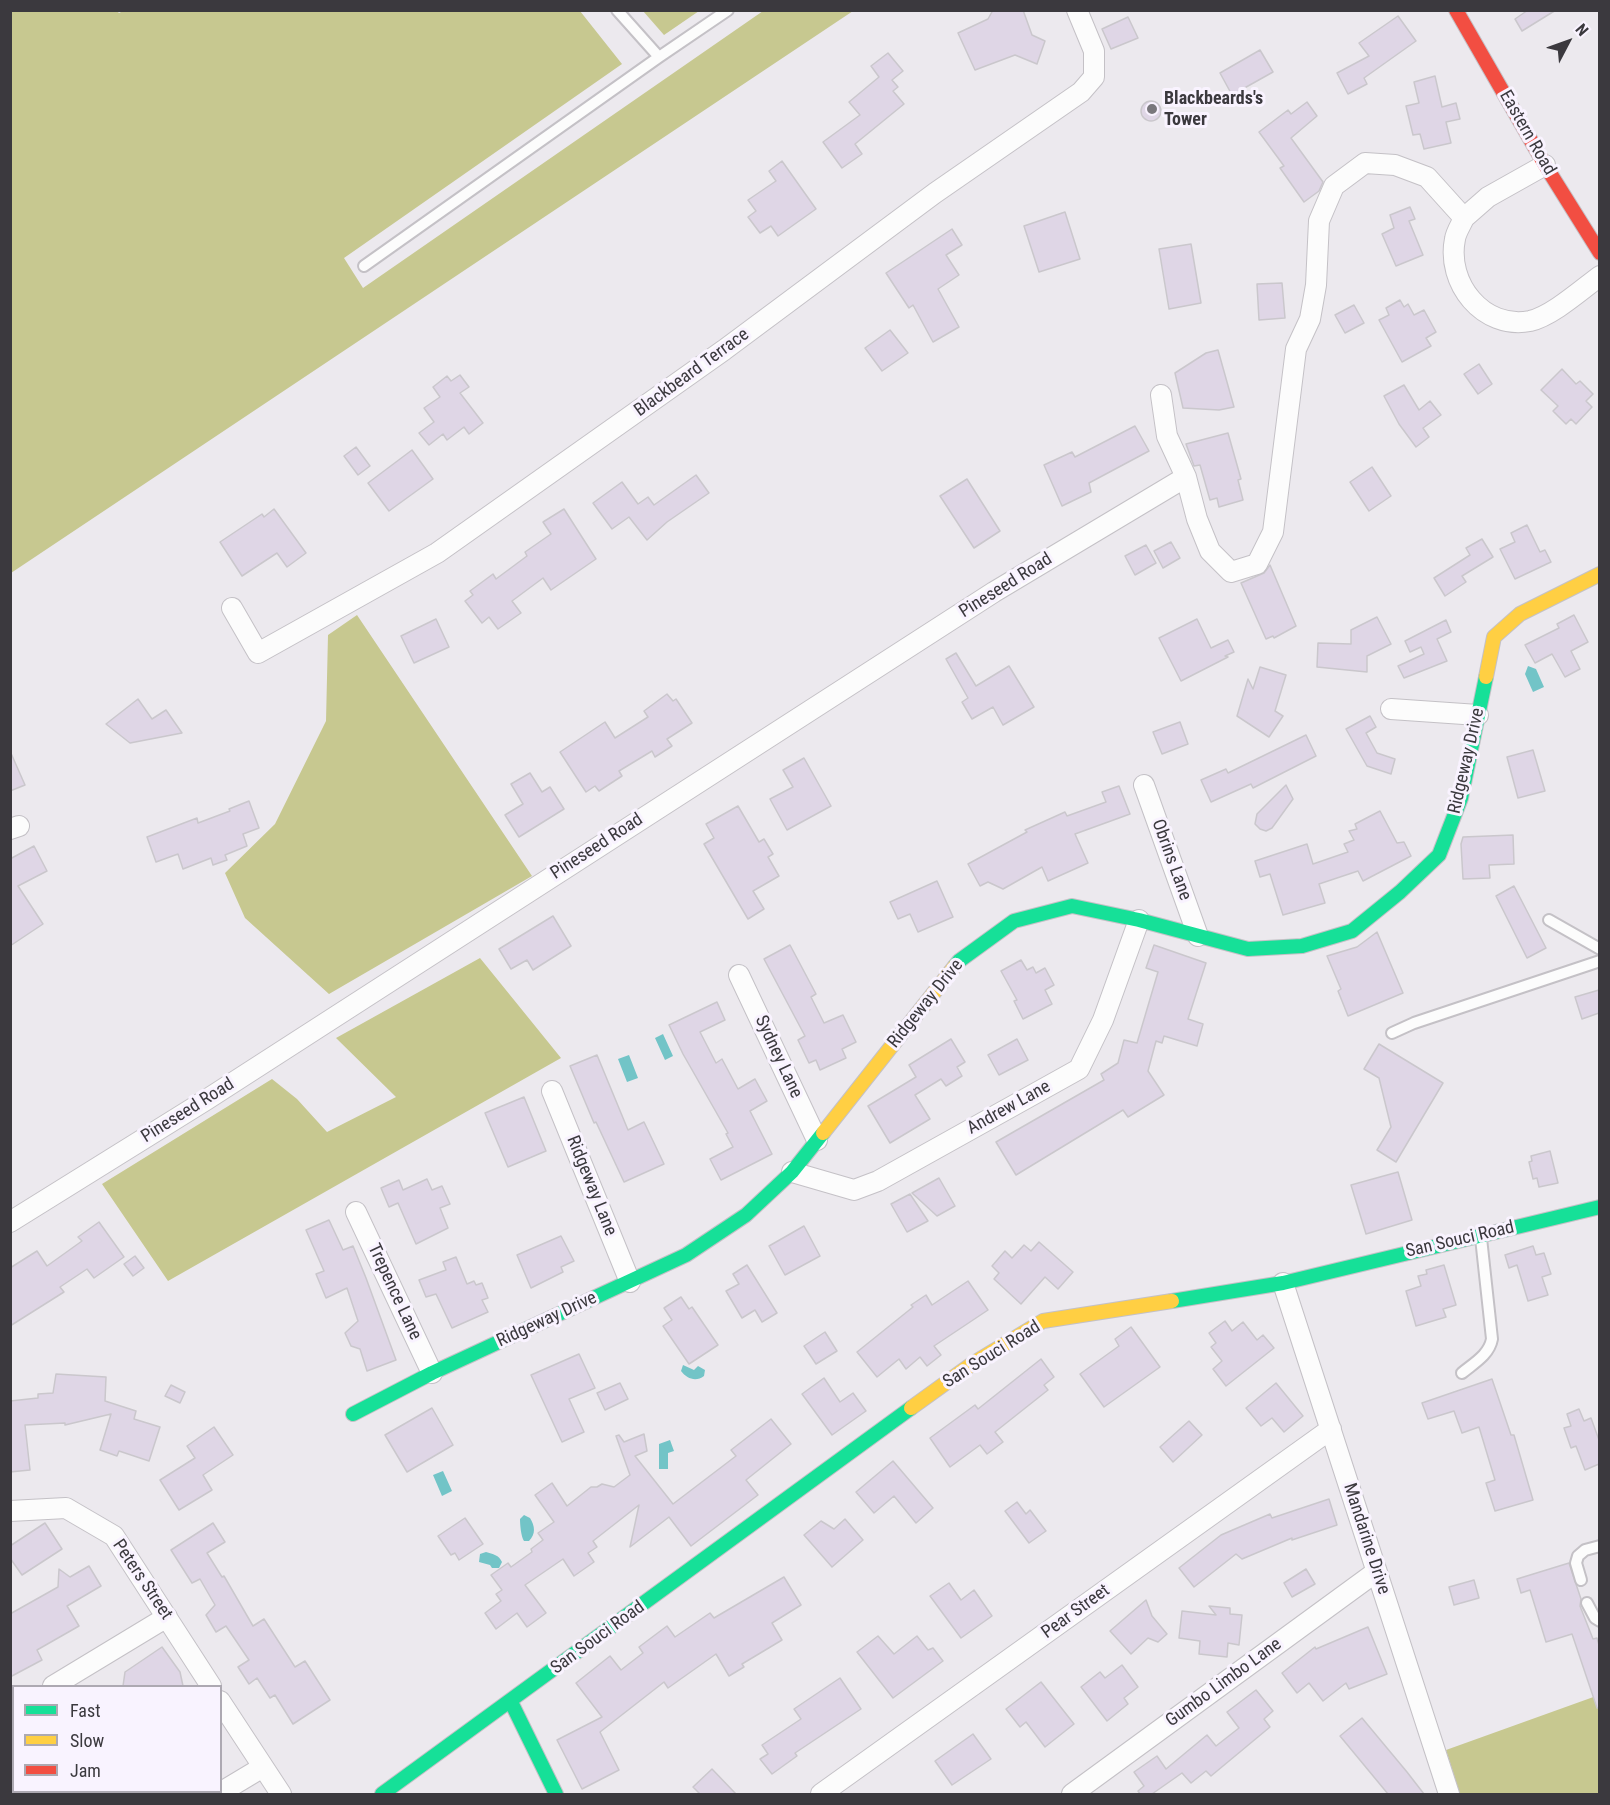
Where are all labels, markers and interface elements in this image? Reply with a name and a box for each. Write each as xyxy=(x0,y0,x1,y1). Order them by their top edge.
north arrow xyxy=(1538,12,1598,72)
text: N xyxy=(1572,20,1592,40)
street label: Eastern Road xyxy=(1494,87,1560,179)
place label: Blackbeards's Tower xyxy=(1164,88,1263,130)
marker: Blackbeards's Tower xyxy=(1145,102,1159,116)
street label: Blackbeard Terrace xyxy=(631,324,753,422)
street label: Pineseed Road xyxy=(956,549,1056,623)
street label: Ridgeway Drive xyxy=(1444,706,1490,816)
street label: Pineseed Road xyxy=(547,809,647,885)
street label: Obrins Lane xyxy=(1146,817,1196,903)
street label: Ridgeway Drive xyxy=(884,955,968,1053)
street label: Sydney Lane xyxy=(749,1012,807,1102)
street label: Pineseed Road xyxy=(138,1074,238,1148)
street label: Andrew Lane xyxy=(964,1076,1054,1140)
street label: Ridgeway Lane xyxy=(561,1133,621,1239)
street label: San Souci Road xyxy=(1404,1217,1516,1263)
street label: Trepence Lane xyxy=(362,1240,426,1344)
street label: Ridgeway Drive xyxy=(494,1287,600,1353)
street label: San Souci Road xyxy=(939,1317,1045,1393)
street label: Mandarine Drive xyxy=(1338,1481,1394,1597)
street label: Peters Street xyxy=(107,1536,177,1624)
street label: Pear Street xyxy=(1038,1580,1114,1644)
street label: San Souci Road xyxy=(547,1597,649,1679)
street label: Gumbo Limbo Lane xyxy=(1162,1634,1286,1732)
legend xyxy=(12,1685,222,1793)
text: Fast xyxy=(70,1700,101,1721)
text: Slow xyxy=(70,1730,104,1751)
text: Jam xyxy=(70,1760,101,1781)

